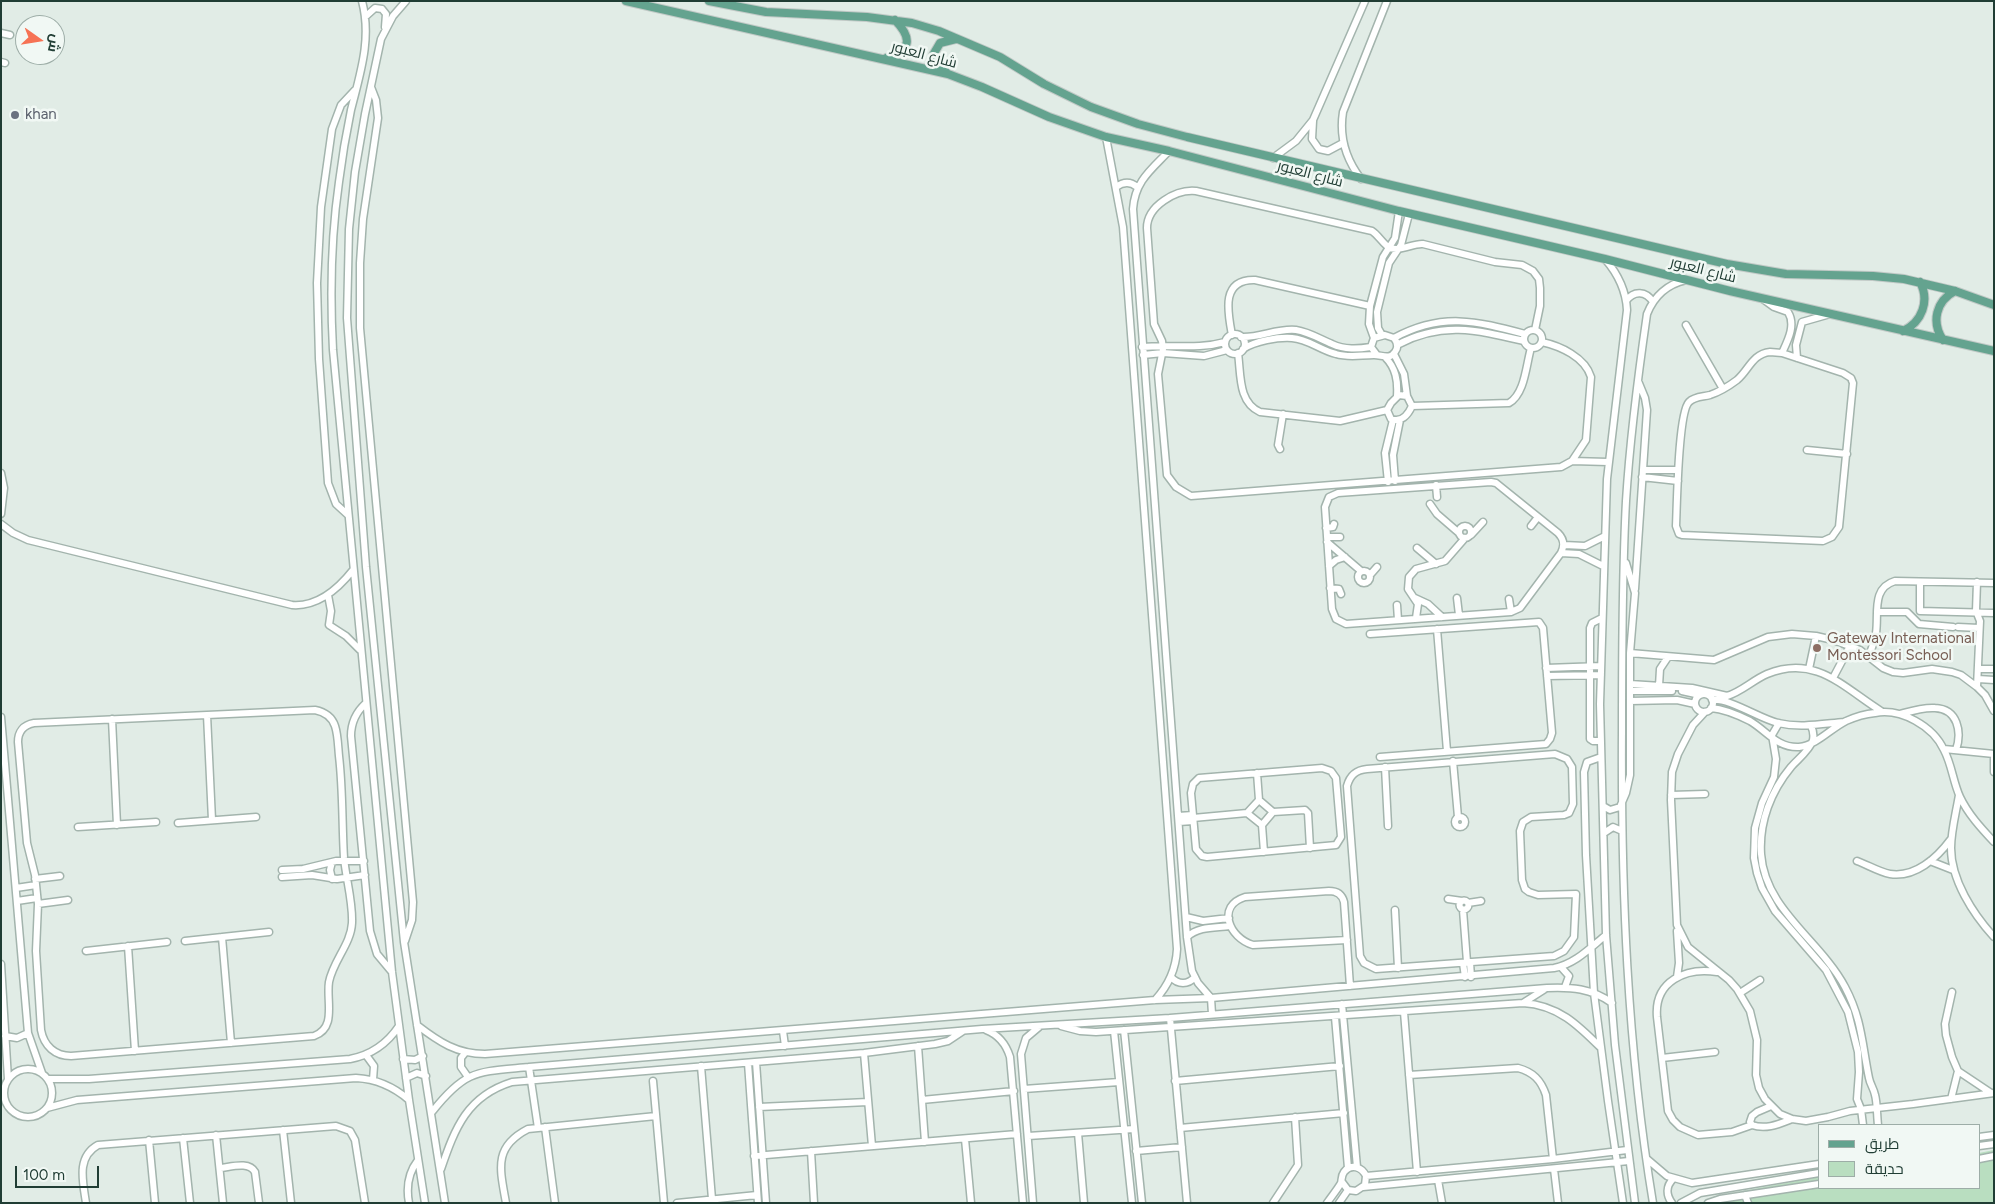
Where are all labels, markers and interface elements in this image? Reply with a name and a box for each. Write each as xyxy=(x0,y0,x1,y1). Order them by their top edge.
north arrow xyxy=(15,15,65,65)
text: ش xyxy=(44,33,64,54)
street label: شارع العبور xyxy=(889,38,959,72)
place label: khan xyxy=(25,106,57,124)
marker: khan xyxy=(9,109,21,121)
street label: شارع العبور xyxy=(1275,157,1345,191)
street label: شارع العبور xyxy=(1668,253,1738,287)
place label: Gateway International Montessori School xyxy=(1827,630,1975,665)
marker: Gateway International Montessori School xyxy=(1811,642,1823,654)
legend xyxy=(1818,1124,1980,1189)
text: طريق xyxy=(1865,1135,1899,1153)
scale bar xyxy=(18,1156,101,1188)
text: حديقة xyxy=(1865,1160,1904,1178)
text: 100 m xyxy=(23,1166,65,1184)

